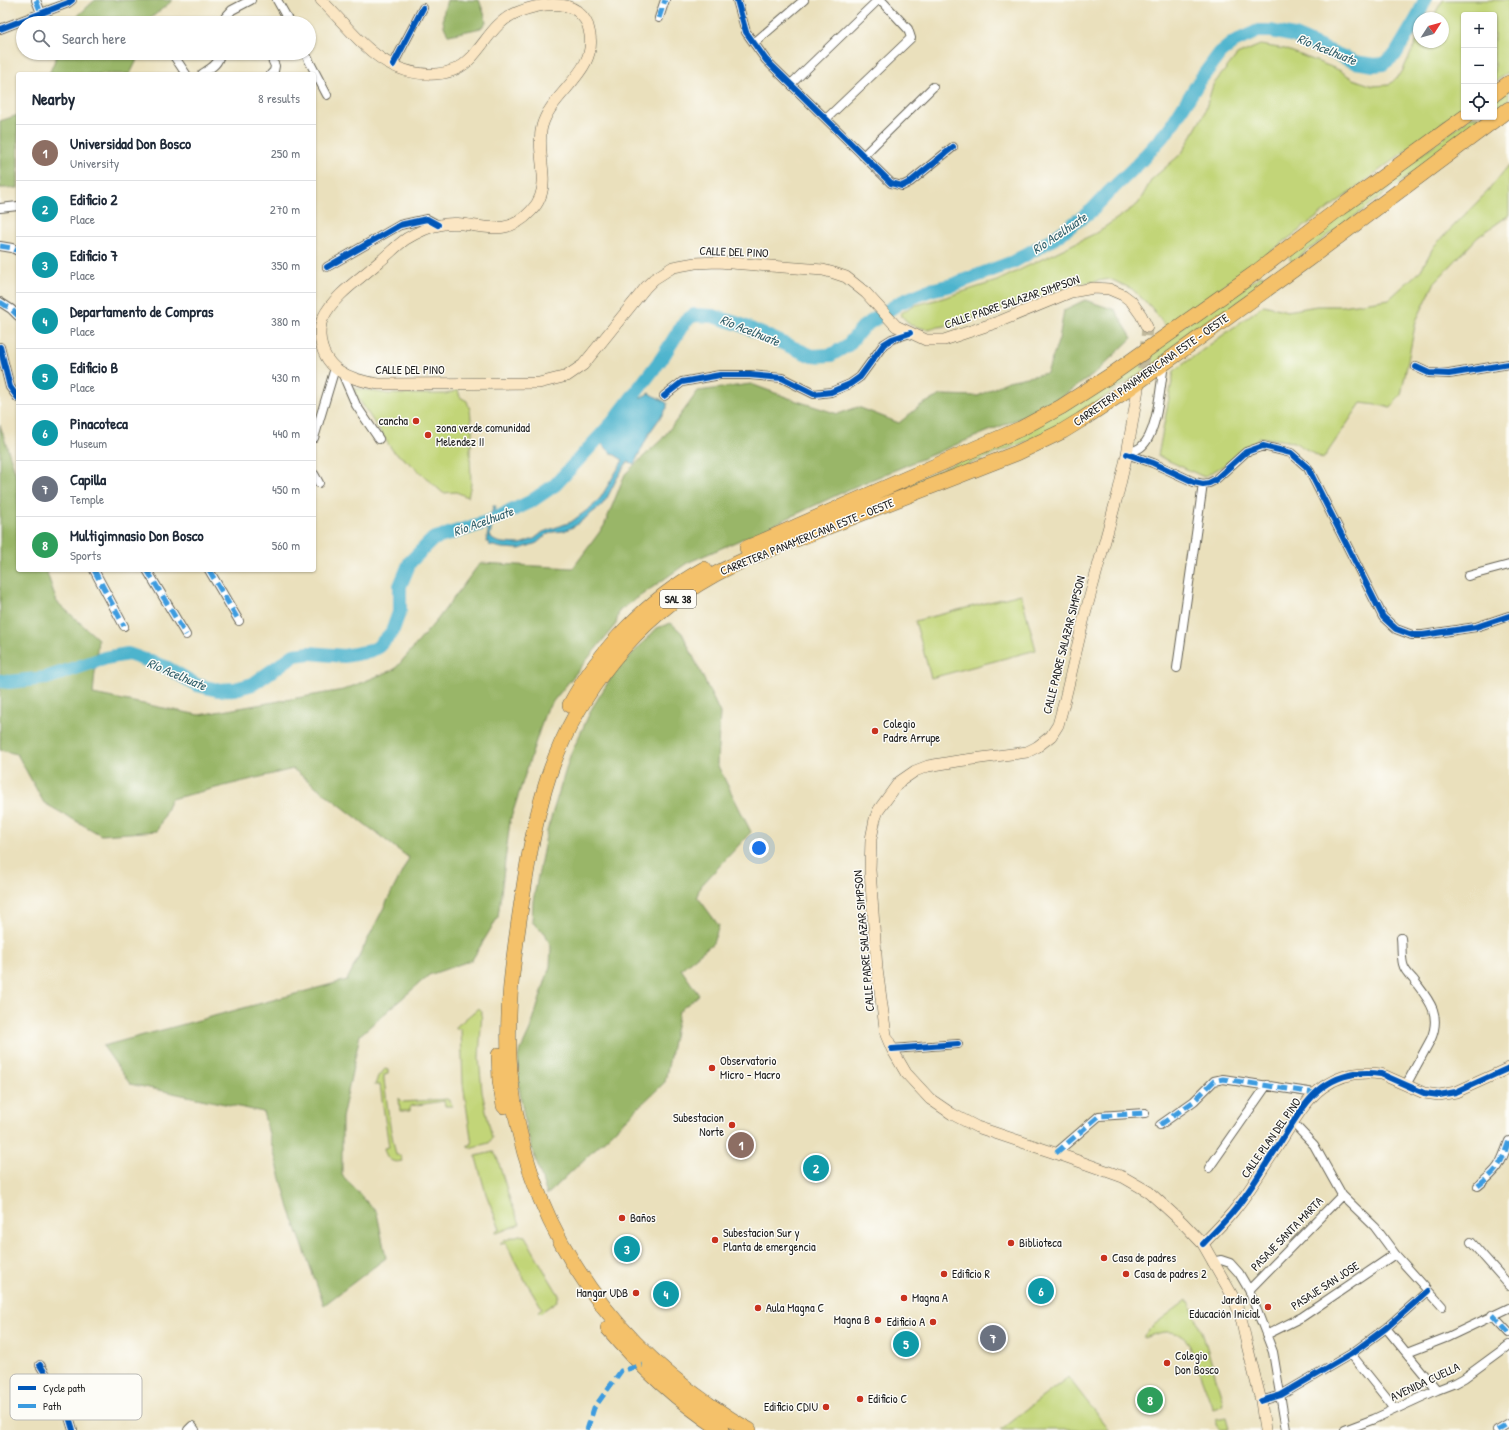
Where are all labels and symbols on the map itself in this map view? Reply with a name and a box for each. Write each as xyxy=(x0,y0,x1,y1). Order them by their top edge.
north arrow xyxy=(1413,12,1449,48)
water label: Río Acelhuate xyxy=(1295,29,1360,69)
water label: Río Acelhuate xyxy=(1028,208,1091,258)
street label: CALLE DEL PINO xyxy=(699,242,769,261)
street label: CALLE PADRE SALAZAR SIMPSON xyxy=(942,270,1082,333)
street label: CARRETERA PANAMERICANA ESTE - OESTE xyxy=(1070,309,1232,430)
water label: Río Acelhuate xyxy=(718,310,783,350)
street label: CALLE DEL PINO xyxy=(375,361,445,378)
place label: cancha xyxy=(379,412,408,429)
marker: cancha xyxy=(411,416,421,426)
place label: zona verde comunidad Melendez II xyxy=(436,419,530,450)
marker: zona verde comunidad Melendez II xyxy=(423,430,433,440)
street label: CARRETERA PANAMERICANA ESTE - OESTE xyxy=(717,494,897,579)
water label: Río Acelhuate xyxy=(451,502,516,540)
street label: CALLE PADRE SALAZAR SIMPSON xyxy=(1038,574,1089,716)
road number: SAL 38 xyxy=(660,590,696,608)
water label: Río Acelhuate xyxy=(145,654,210,695)
place label: Colegio Padre Arrupe xyxy=(883,715,940,746)
marker: Colegio Padre Arrupe xyxy=(870,726,880,736)
your location xyxy=(749,838,769,858)
street label: CALLE PADRE SALAZAR SIMPSON xyxy=(849,870,878,1012)
place label: Observatorio Micro - Macro xyxy=(720,1052,780,1083)
marker: Observatorio Micro - Macro xyxy=(707,1063,717,1073)
street label: CALLE PLAN DEL PINO xyxy=(1237,1094,1305,1181)
place label: Subestacion Norte xyxy=(673,1109,724,1140)
marker: Subestacion Norte xyxy=(727,1120,737,1130)
pin: 1 xyxy=(728,1130,754,1160)
pin: 2 xyxy=(803,1153,829,1183)
street label: PASAJE SANTA MARTA xyxy=(1247,1193,1327,1275)
place label: Baños xyxy=(630,1209,656,1226)
marker: Baños xyxy=(617,1213,627,1223)
place label: Subestacion Sur y Planta de emergencia xyxy=(723,1224,816,1255)
pin: 3 xyxy=(614,1234,640,1264)
place label: Biblioteca xyxy=(1019,1234,1062,1251)
marker: Subestacion Sur y Planta de emergencia xyxy=(710,1235,720,1245)
marker: Biblioteca xyxy=(1006,1238,1016,1248)
place label: Casa de padres xyxy=(1112,1249,1176,1266)
marker: Casa de padres xyxy=(1099,1253,1109,1263)
street label: PASAJE SAN JOSE xyxy=(1287,1257,1363,1314)
place label: Edificio R xyxy=(952,1265,990,1282)
place label: Casa de padres 2 xyxy=(1134,1265,1207,1282)
marker: Edificio R xyxy=(939,1269,949,1279)
marker: Casa de padres 2 xyxy=(1121,1269,1131,1279)
pin: 6 xyxy=(1028,1276,1054,1306)
pin: 4 xyxy=(653,1279,679,1309)
place label: Hangar UDB xyxy=(576,1284,628,1301)
marker: Hangar UDB xyxy=(631,1288,641,1298)
place label: Magna A xyxy=(912,1289,948,1306)
place label: Jardín de Educación Inicial xyxy=(1189,1291,1261,1322)
marker: Magna A xyxy=(899,1293,909,1303)
place label: Aula Magna C xyxy=(766,1299,824,1316)
marker: Jardín de Educación Inicial xyxy=(1263,1302,1273,1312)
marker: Aula Magna C xyxy=(753,1303,763,1313)
place label: Magna B xyxy=(834,1311,870,1328)
place label: Edificio A xyxy=(887,1313,925,1330)
marker: Magna B xyxy=(873,1315,883,1325)
marker: Edificio A xyxy=(928,1317,938,1327)
pin: 7 xyxy=(980,1323,1006,1353)
pin: 5 xyxy=(893,1329,919,1359)
place label: Colegio Don Bosco xyxy=(1175,1347,1219,1378)
marker: Colegio Don Bosco xyxy=(1162,1358,1172,1368)
street label: AVENIDA CUELLA xyxy=(1387,1358,1462,1405)
legend xyxy=(10,1374,142,1420)
text: Cycle path xyxy=(43,1381,86,1395)
pin: 8 xyxy=(1137,1385,1163,1415)
place label: Edificio C xyxy=(868,1390,907,1407)
marker: Edificio C xyxy=(855,1394,865,1404)
place label: Edificio CDIU xyxy=(764,1398,818,1415)
text: Path xyxy=(43,1399,61,1413)
marker: Edificio CDIU xyxy=(821,1402,831,1412)

